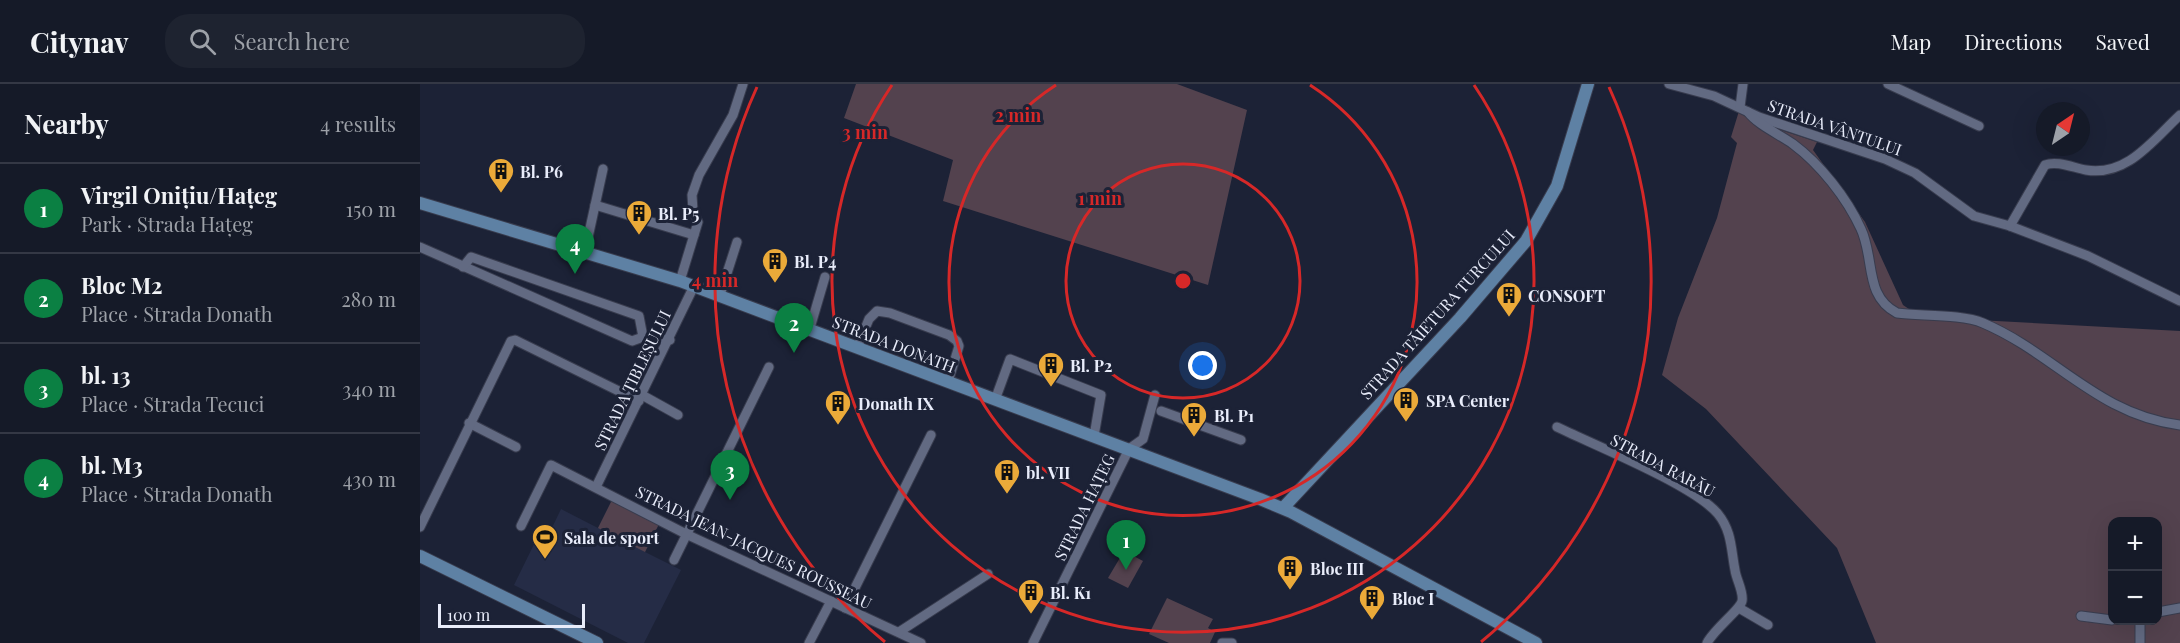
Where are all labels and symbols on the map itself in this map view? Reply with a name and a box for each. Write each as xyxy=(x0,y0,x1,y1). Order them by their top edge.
street label: STRADA VÂNTULUI xyxy=(1765,94,1905,160)
north arrow xyxy=(2036,102,2090,156)
text: 2 min xyxy=(995,103,1041,127)
text: 3 min xyxy=(842,120,888,144)
building icon: Bl. P6 xyxy=(486,156,516,194)
place label: Bl. P6 xyxy=(520,161,563,182)
text: 1 min xyxy=(1078,186,1122,210)
building icon: Bl. P5 xyxy=(624,198,654,236)
place label: Bl. P5 xyxy=(658,203,699,224)
pin: 4 xyxy=(556,224,594,274)
street label: STRADA TĂIETURA TURCULUI xyxy=(1355,225,1519,403)
building icon: Bl. P4 xyxy=(760,246,790,284)
place label: Bl. P4 xyxy=(794,251,836,272)
text: 4 min xyxy=(692,268,738,292)
centre of rings xyxy=(1173,271,1193,291)
building icon: CONSOFT xyxy=(1494,280,1524,318)
place label: CONSOFT xyxy=(1528,285,1606,306)
pin: 2 xyxy=(774,304,814,353)
street label: STRADA ȚIBLEȘULUI xyxy=(589,307,676,454)
street label: STRADA DONATH xyxy=(830,311,958,377)
building icon: Bl. P2 xyxy=(1036,350,1066,388)
your location xyxy=(1188,351,1217,380)
place label: Bl. P2 xyxy=(1070,355,1112,376)
building icon: SPA Center xyxy=(1391,385,1421,423)
building icon: Donath IX xyxy=(823,388,853,426)
place label: SPA Center xyxy=(1426,390,1510,411)
place label: Donath IX xyxy=(858,393,935,414)
building icon: Bl. P1 xyxy=(1179,400,1209,438)
place label: Bl. P1 xyxy=(1214,405,1254,426)
street label: STRADA RARĂU xyxy=(1607,429,1719,501)
pin: 3 xyxy=(710,450,750,500)
street label: STRADA HAȚEG xyxy=(1049,450,1120,564)
building icon: bl. VII xyxy=(992,457,1022,495)
place label: bl. VII xyxy=(1026,462,1070,483)
street label: STRADA JEAN-JACQUES ROUSSEAU xyxy=(633,481,875,613)
pin: 1 xyxy=(1106,520,1146,570)
sports icon: Sala de sport xyxy=(530,522,560,560)
place label: Sala de sport xyxy=(564,527,659,548)
building icon: Bloc III xyxy=(1275,553,1305,591)
place label: Bloc III xyxy=(1310,558,1364,579)
building icon: Bl. K1 xyxy=(1016,577,1046,615)
place label: Bl. K1 xyxy=(1050,582,1091,603)
building icon: Bloc I xyxy=(1357,583,1387,621)
place label: Bloc I xyxy=(1392,588,1434,609)
scale bar xyxy=(438,601,585,628)

